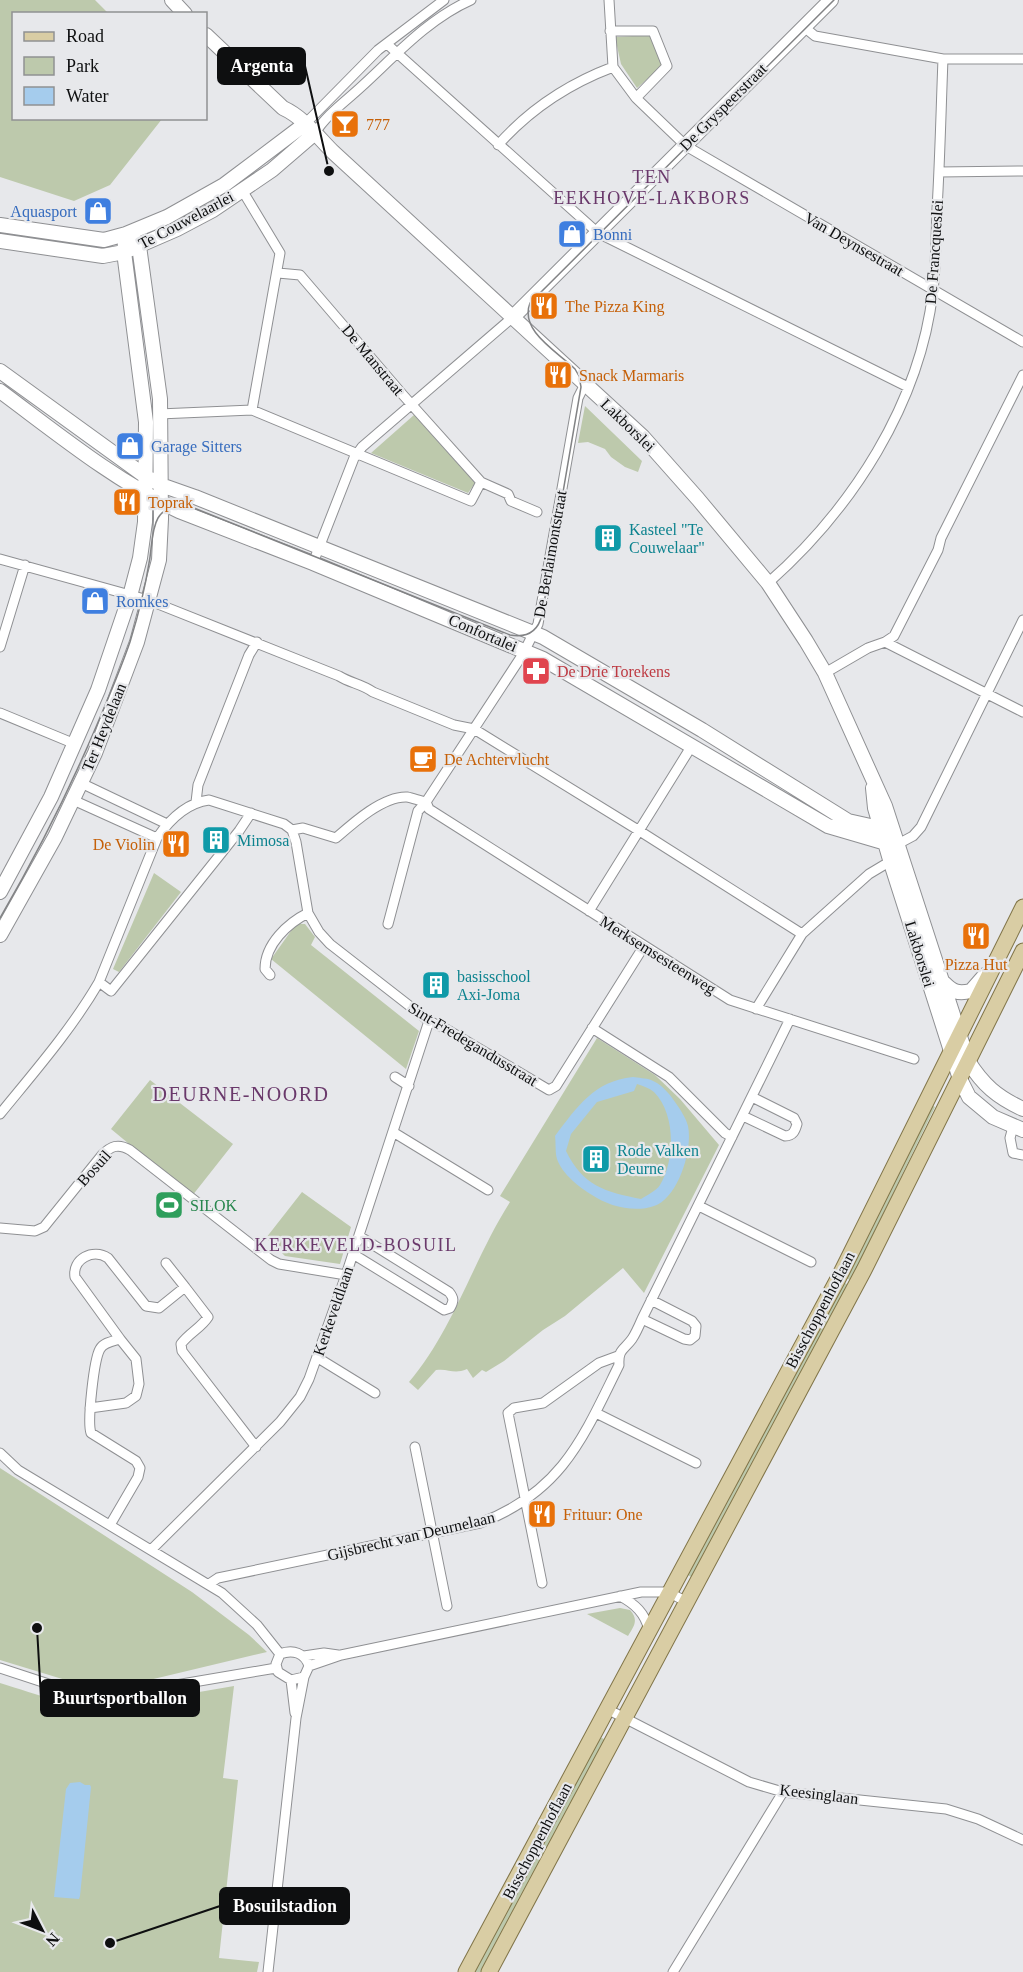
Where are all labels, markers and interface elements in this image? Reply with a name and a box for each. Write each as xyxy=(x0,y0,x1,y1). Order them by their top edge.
legend xyxy=(12,12,207,120)
text: Road xyxy=(66,26,104,46)
callout: Argenta xyxy=(218,48,305,84)
text: Park xyxy=(66,56,99,76)
text: Argenta xyxy=(231,56,293,76)
street label: De Gryspeerstraat xyxy=(676,60,771,155)
text: Water xyxy=(66,86,109,106)
bar icon: 777 xyxy=(329,108,361,140)
place label: 777 xyxy=(366,116,390,133)
district label: TEN EEKHOVE-LAKBORS xyxy=(553,167,751,208)
street label: Te Couwelaarlei xyxy=(136,188,237,252)
shop icon: Aquasport xyxy=(82,195,114,227)
street label: De Francqueslei xyxy=(922,199,947,305)
place label: Aquasport xyxy=(10,203,78,221)
street label: Van Deynsestraat xyxy=(801,209,907,280)
shop icon: Bonni xyxy=(556,218,588,250)
place label: Bonni xyxy=(593,226,633,243)
restaurant icon: The Pizza King xyxy=(528,290,560,322)
place label: The Pizza King xyxy=(565,298,665,316)
street label: De Manstraat xyxy=(339,321,408,399)
restaurant icon: Snack Marmaris xyxy=(542,359,574,391)
place label: Snack Marmaris xyxy=(579,367,684,384)
street label: Lakborslei xyxy=(597,395,659,455)
shop icon: Garage Sitters xyxy=(114,430,146,462)
place label: Garage Sitters xyxy=(151,438,242,456)
restaurant icon: Toprak xyxy=(111,486,143,518)
street label: De Berlaimontstraat xyxy=(530,488,570,619)
place label: Toprak xyxy=(148,494,193,512)
place label: Kasteel "Te Couwelaar" xyxy=(629,521,705,556)
building icon: Kasteel "Te Couwelaar" xyxy=(592,522,624,554)
shop icon: Romkes xyxy=(79,585,111,617)
place label: Romkes xyxy=(116,593,168,610)
street label: Confortalei xyxy=(446,611,520,655)
pharmacy icon: De Drie Torekens xyxy=(520,655,552,687)
place label: De Drie Torekens xyxy=(557,663,670,680)
street label: Ter Heydelaan xyxy=(79,680,130,774)
cafe icon: De Achtervlucht xyxy=(407,743,439,775)
place label: De Achtervlucht xyxy=(444,751,550,768)
building icon: Mimosa xyxy=(200,824,232,856)
restaurant icon: De Violin xyxy=(160,828,192,860)
place label: Mimosa xyxy=(237,832,289,849)
place label: De Violin xyxy=(93,836,155,853)
street label: Merksemsesteenweg xyxy=(596,912,719,998)
street label: Lakborslei xyxy=(902,919,938,990)
restaurant icon: Pizza Hut xyxy=(960,920,992,952)
place label: Pizza Hut xyxy=(945,956,1008,973)
place label: basisschool Axi-Joma xyxy=(457,968,531,1003)
building icon: basisschool Axi-Joma xyxy=(420,969,452,1001)
street label: Sint-Fredegandusstraat xyxy=(405,999,541,1090)
district label: DEURNE-NOORD xyxy=(153,1083,329,1105)
place label: Rode Valken Deurne xyxy=(617,1142,699,1177)
building icon: Rode Valken Deurne xyxy=(580,1143,612,1175)
street label: Bosuil xyxy=(74,1146,115,1189)
sports icon: SILOK xyxy=(153,1189,185,1221)
place label: SILOK xyxy=(190,1197,238,1214)
district label: KERKEVELD-BOSUIL xyxy=(255,1235,457,1255)
street label: Bisschoppenhoflaan xyxy=(782,1249,859,1372)
street label: Kerkeveldlaan xyxy=(310,1264,356,1358)
restaurant icon: Frituur: One xyxy=(526,1498,558,1530)
place label: Frituur: One xyxy=(563,1506,643,1523)
street label: Gijsbrecht van Deurnelaan xyxy=(326,1508,497,1565)
callout: Buurtsportballon xyxy=(41,1680,199,1716)
text: Buurtsportballon xyxy=(53,1688,187,1708)
street label: Bisschoppenhoflaan xyxy=(499,1780,576,1903)
street label: Keesinglaan xyxy=(779,1781,859,1808)
callout: Bosuilstadion xyxy=(220,1888,349,1924)
text: Bosuilstadion xyxy=(233,1896,337,1916)
north arrow xyxy=(12,1900,72,1960)
text: N xyxy=(42,1930,63,1950)

